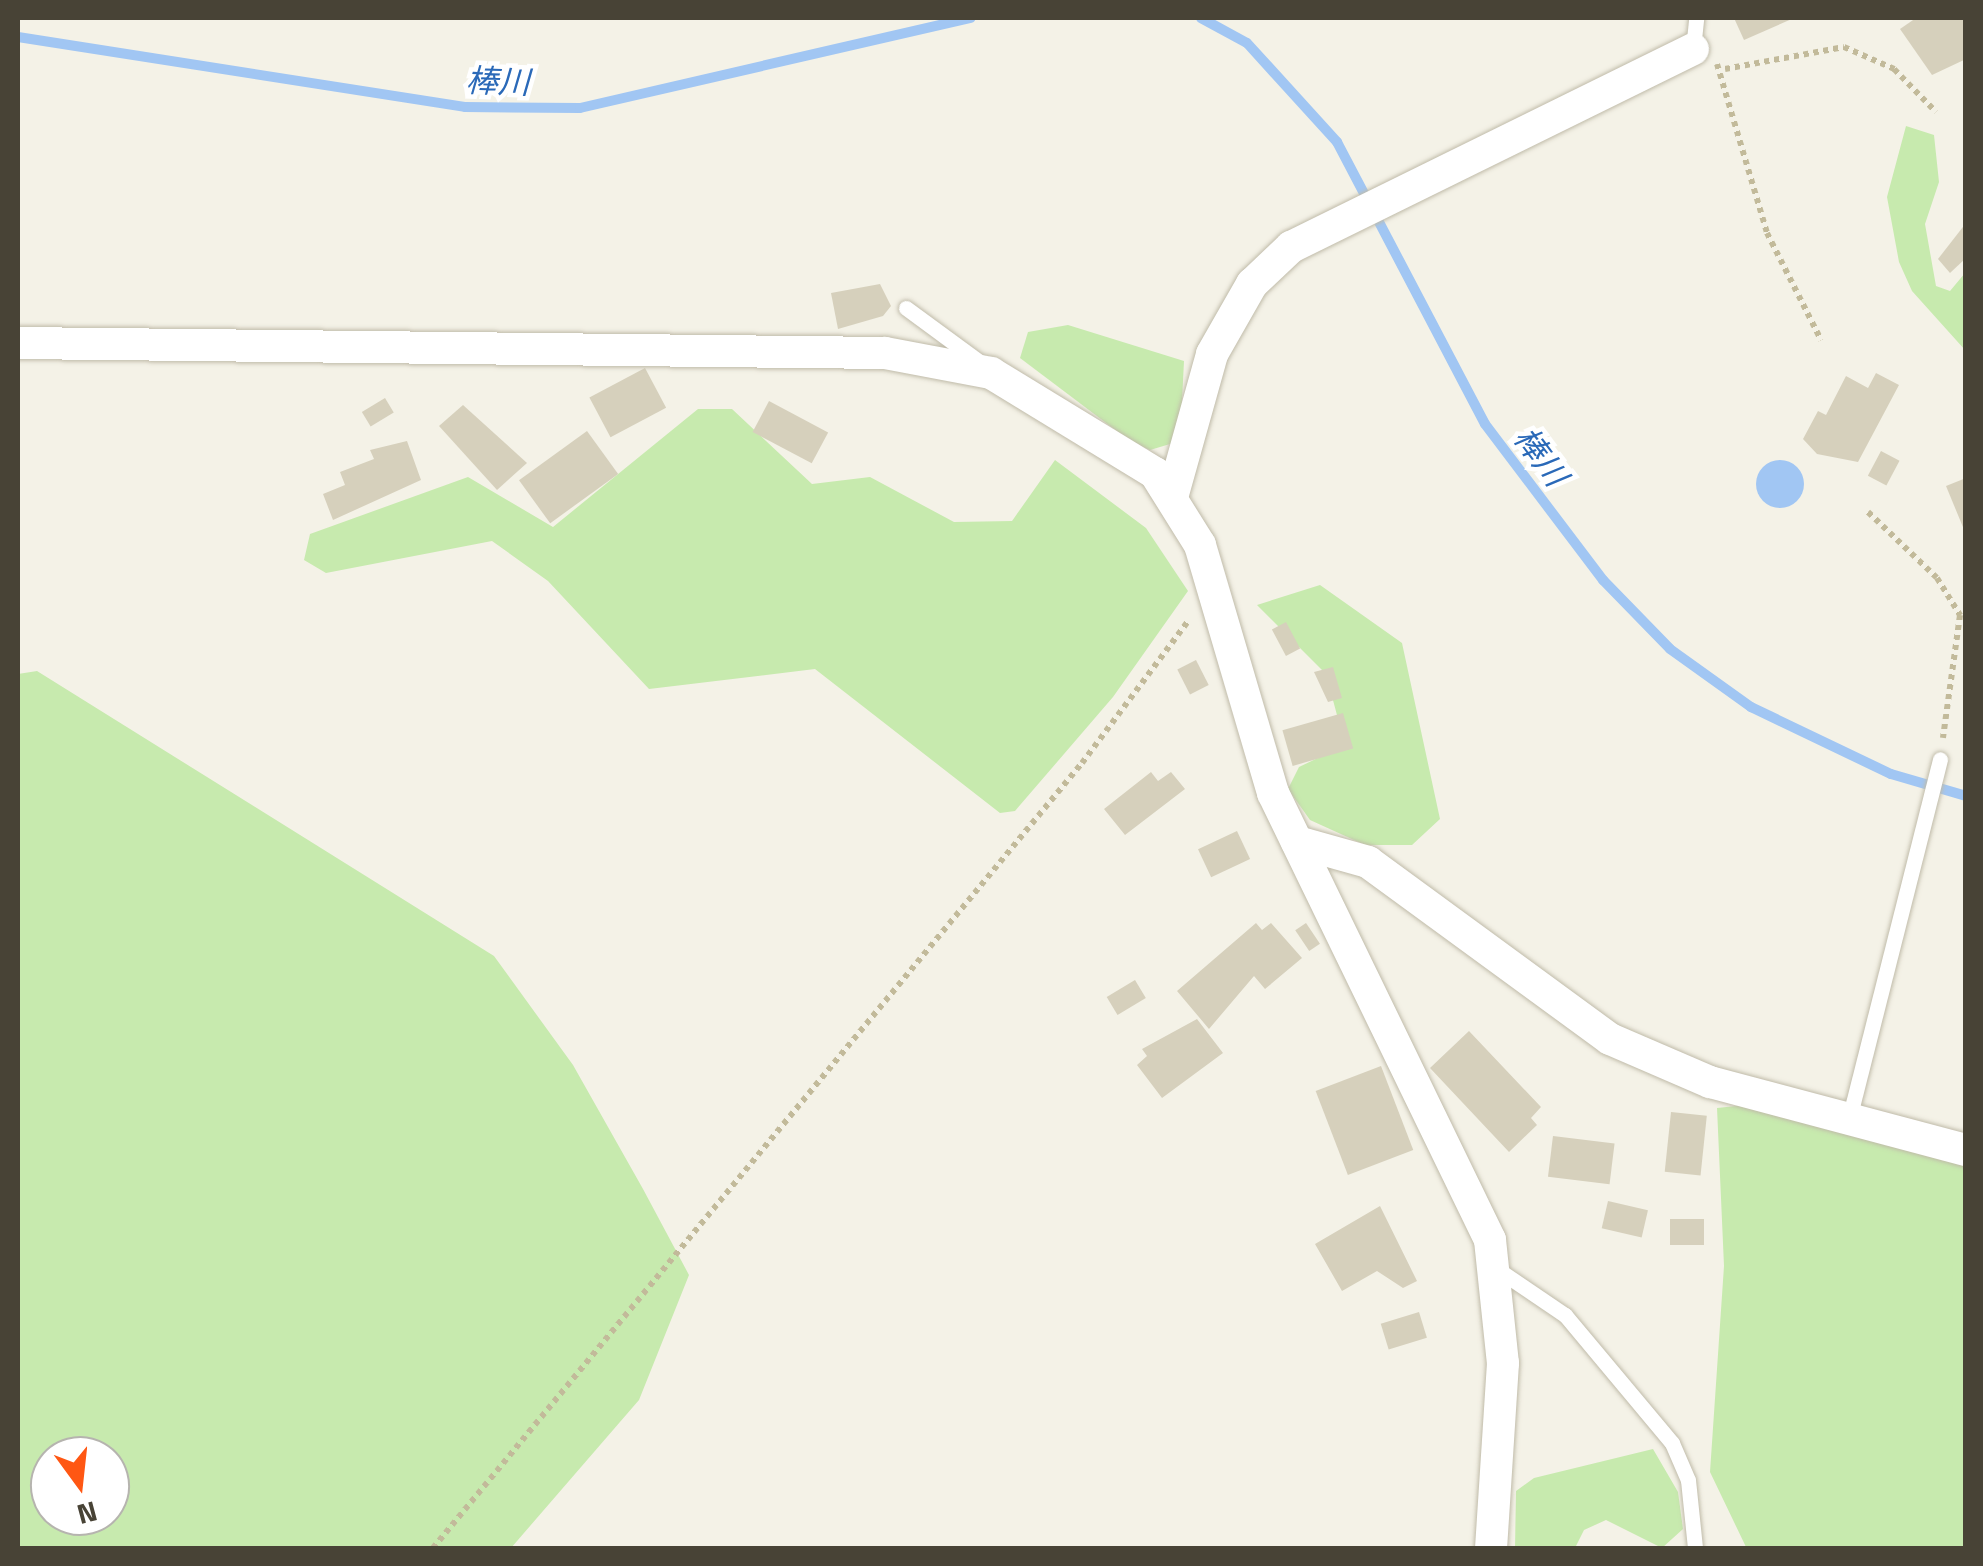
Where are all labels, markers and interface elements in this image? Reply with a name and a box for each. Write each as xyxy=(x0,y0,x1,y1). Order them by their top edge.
water label: 棒川 xyxy=(465,61,531,101)
water label: 棒川 xyxy=(1506,419,1576,493)
north arrow xyxy=(30,1436,130,1536)
text: N xyxy=(72,1490,102,1537)

